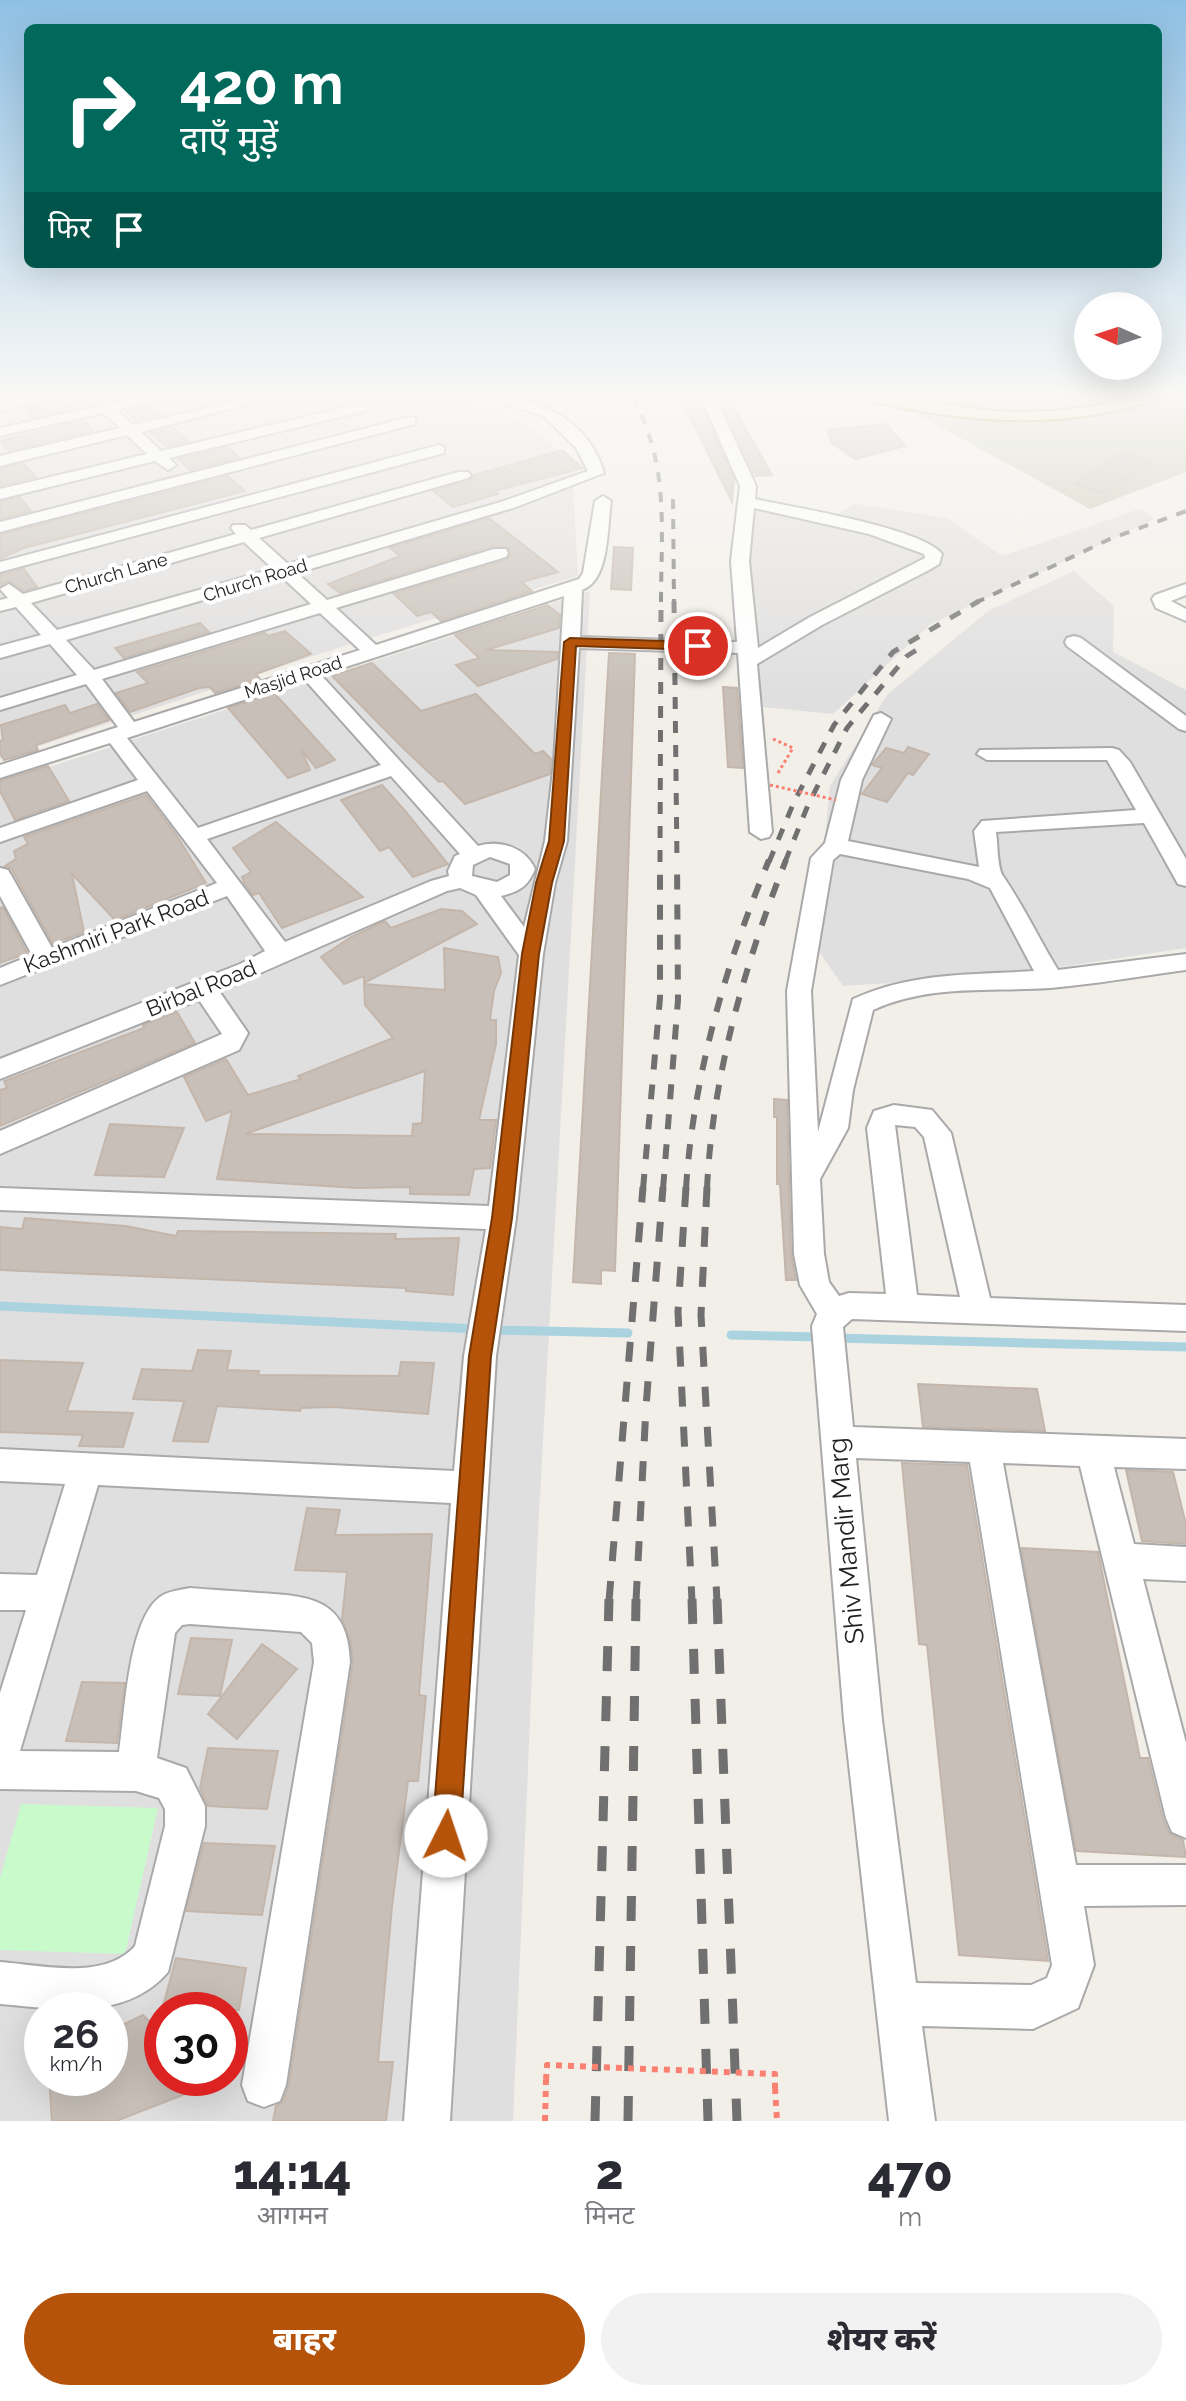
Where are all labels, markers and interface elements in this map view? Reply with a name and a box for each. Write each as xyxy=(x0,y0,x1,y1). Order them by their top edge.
text: 420 m xyxy=(180,51,344,117)
icon: right xyxy=(48,56,152,160)
text: दाएँ मुड़ें xyxy=(180,118,278,160)
icon: arrive xyxy=(107,208,151,252)
text: फिर xyxy=(48,210,91,245)
north arrow xyxy=(1074,292,1162,380)
map controls xyxy=(1074,292,1162,380)
street label: Church Lane xyxy=(62,548,170,598)
street label: Church Road xyxy=(200,554,310,606)
pin xyxy=(664,612,732,680)
icon: arrive xyxy=(676,624,720,668)
street label: Masjid Road xyxy=(242,651,344,703)
street label: Kashmiri Park Road xyxy=(20,884,212,978)
street label: Birbal Road xyxy=(142,954,260,1022)
street label: Shiv Mandir Marg xyxy=(822,1437,870,1645)
position arrow xyxy=(404,1794,488,1878)
speed limit sign: 30 xyxy=(144,1992,248,2096)
text: 26 xyxy=(53,2010,99,2057)
text: km/h xyxy=(50,2052,102,2076)
text: 14:14 xyxy=(233,2144,352,2200)
text: 2 xyxy=(596,2144,624,2200)
text: 470 xyxy=(868,2146,953,2202)
text: आगमन xyxy=(257,2200,328,2230)
text: मिनट xyxy=(585,2200,635,2230)
text: m xyxy=(898,2202,922,2232)
button: बाहर xyxy=(24,2293,585,2385)
button: शेयर करें xyxy=(601,2293,1162,2385)

